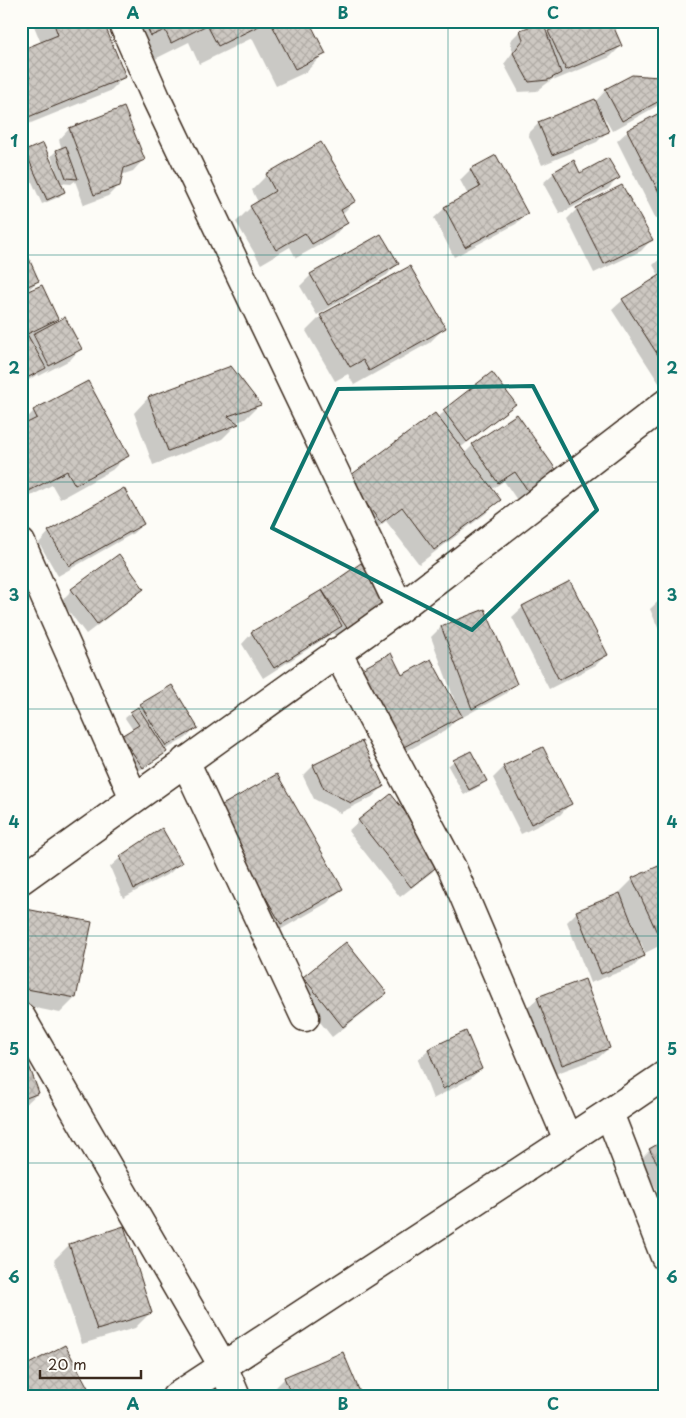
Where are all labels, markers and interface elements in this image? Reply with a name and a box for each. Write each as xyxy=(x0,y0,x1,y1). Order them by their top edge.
text: A xyxy=(127,0,140,24)
text: B xyxy=(338,0,349,24)
text: C xyxy=(547,0,559,24)
text: 1 xyxy=(10,128,18,152)
text: 1 xyxy=(668,128,676,152)
text: 2 xyxy=(8,355,20,379)
text: 2 xyxy=(666,355,678,379)
text: 3 xyxy=(9,582,19,606)
text: 3 xyxy=(667,582,677,606)
text: 4 xyxy=(9,809,20,833)
text: 4 xyxy=(667,809,678,833)
text: 5 xyxy=(9,1036,19,1060)
text: 5 xyxy=(667,1036,677,1060)
text: 6 xyxy=(8,1264,20,1288)
text: 6 xyxy=(666,1264,678,1288)
scale bar xyxy=(40,1348,141,1380)
text: 20 m xyxy=(48,1352,87,1375)
text: A xyxy=(127,1391,140,1415)
text: B xyxy=(338,1391,349,1415)
text: C xyxy=(547,1391,559,1415)

